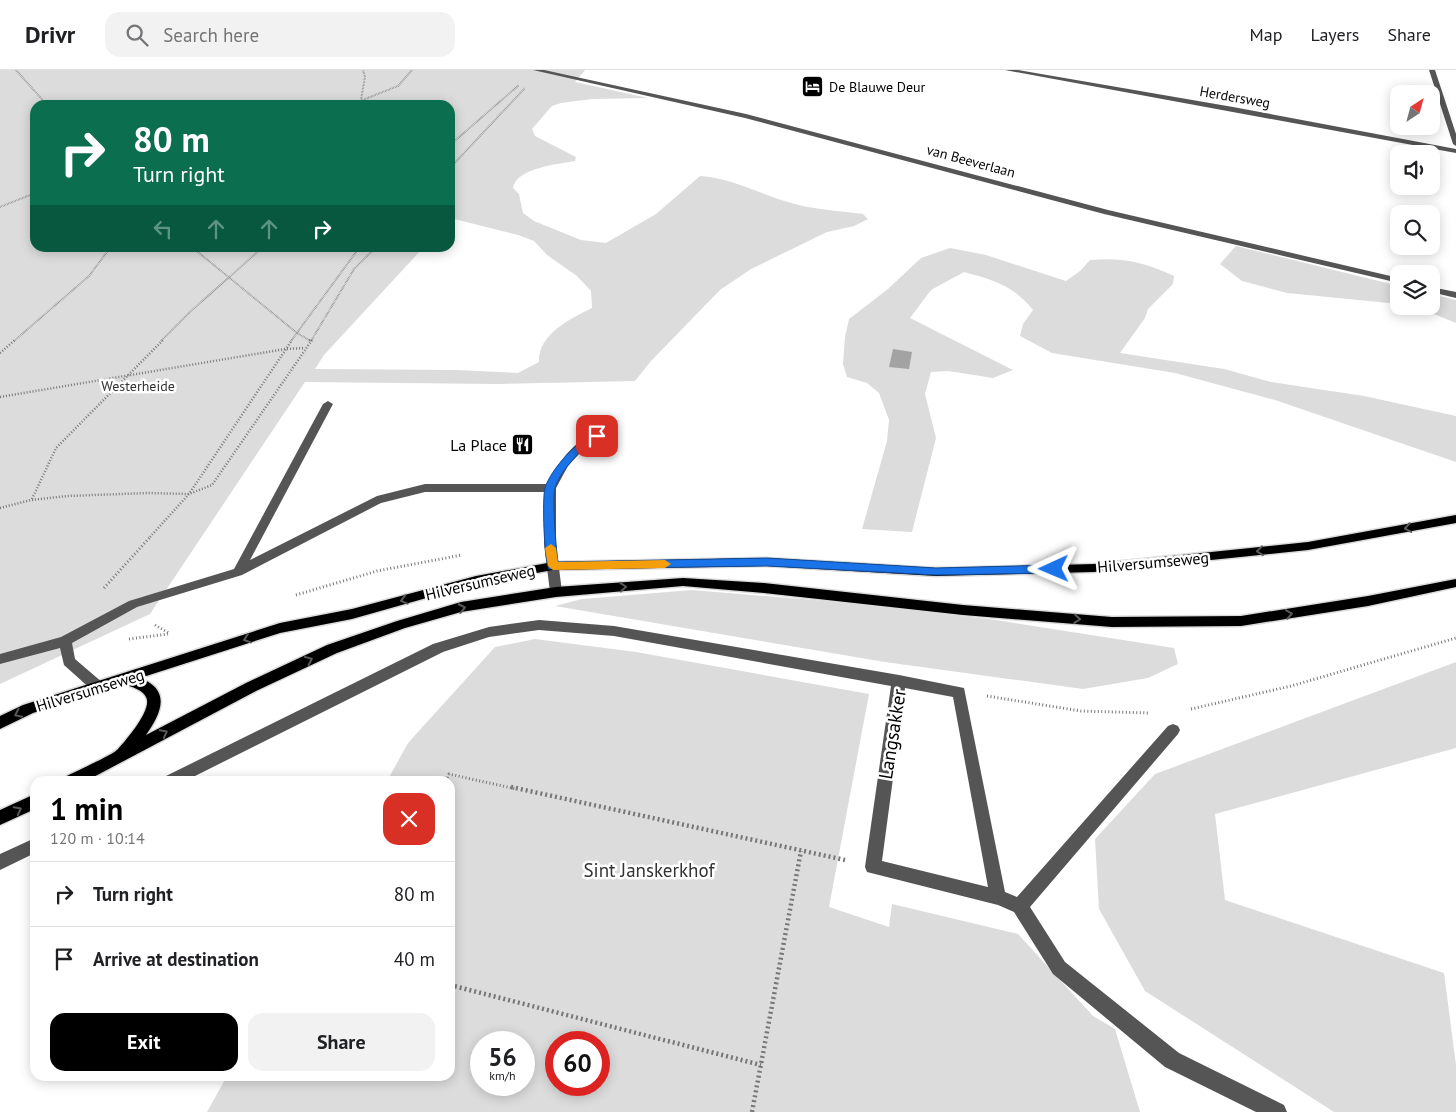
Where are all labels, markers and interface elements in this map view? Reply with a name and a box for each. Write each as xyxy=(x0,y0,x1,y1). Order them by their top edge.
search box xyxy=(105,12,455,57)
text: Drivr xyxy=(25,19,75,50)
icon: search xyxy=(123,21,151,49)
text: Search here xyxy=(163,23,259,47)
text: Map xyxy=(1250,23,1282,46)
text: Layers xyxy=(1310,23,1359,46)
text: Share xyxy=(1387,23,1431,46)
hotel icon: De Blauwe Deur xyxy=(801,75,825,99)
place label: De Blauwe Deur xyxy=(829,78,926,96)
street label: Herdersweg xyxy=(1198,82,1272,112)
north arrow xyxy=(1390,85,1440,135)
map controls xyxy=(1390,85,1440,315)
text: 80 m xyxy=(133,116,210,162)
icon: right xyxy=(50,120,115,185)
street label: van Beeverlaan xyxy=(925,141,1017,181)
button: sound xyxy=(1390,145,1440,195)
text: Turn right xyxy=(133,160,225,188)
button: search xyxy=(1390,205,1440,255)
icon: left xyxy=(149,215,177,243)
icon: ahead xyxy=(202,215,230,243)
icon: ahead xyxy=(255,215,283,243)
icon: right xyxy=(308,215,336,243)
button: layers xyxy=(1390,265,1440,315)
park label: Westerheide xyxy=(101,377,175,395)
pin xyxy=(576,415,618,457)
icon: arrive xyxy=(583,422,611,450)
restaurant icon: La Place xyxy=(511,433,535,457)
place label: La Place xyxy=(450,435,507,455)
one-way arrow xyxy=(1404,522,1412,532)
position arrow xyxy=(1027,542,1079,594)
one-way arrow xyxy=(1256,545,1264,556)
street label: Hilversumseweg xyxy=(1096,547,1210,577)
street label: Hilversumseweg xyxy=(423,560,537,604)
one-way arrow xyxy=(619,581,627,592)
one-way arrow xyxy=(401,594,409,604)
one-way arrow xyxy=(458,603,467,613)
one-way arrow xyxy=(1285,609,1293,619)
one-way arrow xyxy=(1073,613,1081,624)
one-way arrow xyxy=(243,633,251,643)
one-way arrow xyxy=(304,656,313,666)
street label: Hilversumseweg xyxy=(34,664,146,716)
street label: Langsakker xyxy=(873,687,911,781)
one-way arrow xyxy=(14,708,23,718)
one-way arrow xyxy=(158,729,167,739)
text: 1 min xyxy=(50,789,123,828)
button: close xyxy=(383,793,435,845)
one-way arrow xyxy=(12,806,21,816)
text: 120 m · 10:14 xyxy=(50,828,145,848)
park label: Sint Janskerkhof xyxy=(584,858,715,882)
icon: right xyxy=(50,880,78,908)
text: Turn right xyxy=(93,882,173,906)
text: 80 m xyxy=(394,882,435,906)
icon: arrive xyxy=(50,945,78,973)
text: Arrive at destination xyxy=(93,947,259,971)
text: 40 m xyxy=(394,947,435,971)
button: Exit xyxy=(50,1013,238,1071)
button: Share xyxy=(248,1013,435,1071)
speed limit sign: 60 xyxy=(545,1031,610,1096)
text: 56 xyxy=(488,1041,517,1073)
text: km/h xyxy=(489,1068,516,1083)

